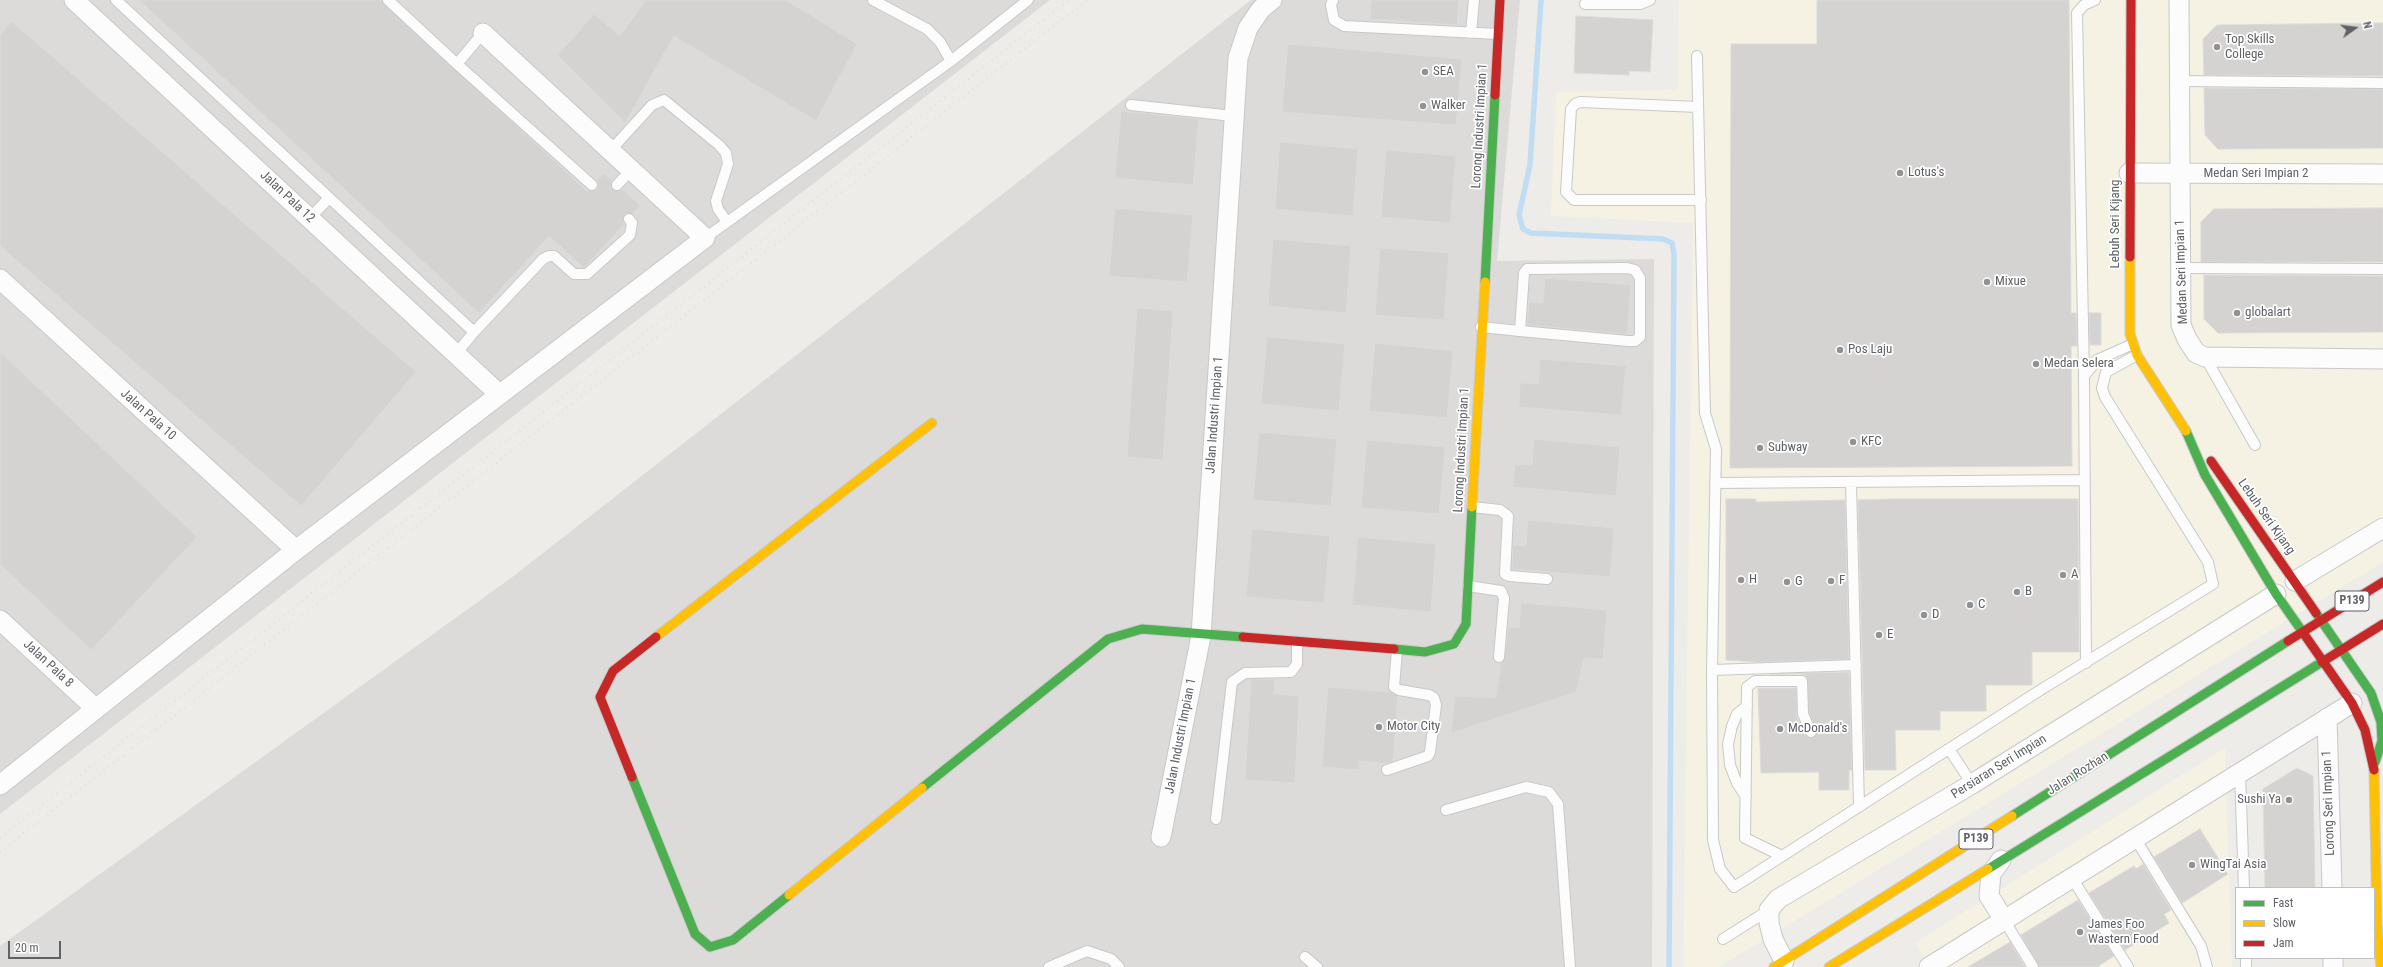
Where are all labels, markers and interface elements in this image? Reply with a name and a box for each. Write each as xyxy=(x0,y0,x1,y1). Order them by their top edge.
north arrow xyxy=(2335,8,2375,48)
text: N xyxy=(2360,20,2374,30)
place label: Top Skills College xyxy=(2225,32,2275,63)
marker: Top Skills College xyxy=(2212,42,2222,52)
street label: Lorong Industri Impian 1 xyxy=(1469,63,1491,189)
place label: SEA xyxy=(1433,64,1454,80)
marker: SEA xyxy=(1420,67,1430,77)
place label: Walker xyxy=(1431,98,1466,114)
marker: Walker xyxy=(1418,101,1428,111)
place label: Lotus's xyxy=(1908,165,1944,181)
street label: Medan Seri Impian 2 xyxy=(2204,166,2308,182)
street label: Jalan Pala 12 xyxy=(256,168,318,226)
marker: Lotus's xyxy=(1895,168,1905,178)
street label: Lebuh Seri Kijang xyxy=(2108,180,2124,268)
street label: Medan Seri Impian 1 xyxy=(2172,219,2192,325)
place label: Mixue xyxy=(1995,274,2026,290)
marker: Mixue xyxy=(1982,277,1992,287)
place label: globalart xyxy=(2245,305,2291,321)
marker: globalart xyxy=(2232,308,2242,318)
place label: Pos Laju xyxy=(1848,342,1892,358)
marker: Pos Laju xyxy=(1835,345,1845,355)
street label: Jalan Industri Impian 1 xyxy=(1203,356,1227,474)
place label: Medan Selera xyxy=(2044,356,2114,372)
marker: Medan Selera xyxy=(2031,359,2041,369)
street label: Jalan Pala 10 xyxy=(117,386,179,444)
street label: Lorong Industri Impian 1 xyxy=(1451,387,1473,513)
place label: KFC xyxy=(1861,434,1882,450)
marker: KFC xyxy=(1848,437,1858,447)
place label: Subway xyxy=(1768,440,1807,456)
marker: Subway xyxy=(1755,443,1765,453)
street label: Lebuh Seri Kijang xyxy=(2234,476,2298,558)
place label: A xyxy=(2071,567,2078,583)
marker: A xyxy=(2058,570,2068,580)
place label: H xyxy=(1749,572,1757,588)
place label: F xyxy=(1839,573,1845,589)
place label: G xyxy=(1795,574,1803,590)
marker: H xyxy=(1736,575,1746,585)
marker: F xyxy=(1826,576,1836,586)
marker: G xyxy=(1782,577,1792,587)
place label: B xyxy=(2025,584,2032,600)
marker: B xyxy=(2012,587,2022,597)
road number: P139 xyxy=(2335,591,2369,611)
place label: C xyxy=(1978,597,1985,613)
marker: C xyxy=(1965,600,1975,610)
place label: D xyxy=(1932,607,1939,623)
marker: D xyxy=(1919,610,1929,620)
place label: E xyxy=(1887,627,1893,643)
marker: E xyxy=(1874,630,1884,640)
street label: Jalan Pala 8 xyxy=(20,637,76,691)
street label: Jalan Industri Impian 1 xyxy=(1162,677,1200,795)
place label: Motor City xyxy=(1387,719,1440,735)
place label: McDonald's xyxy=(1788,721,1847,737)
marker: Motor City xyxy=(1374,722,1384,732)
marker: McDonald's xyxy=(1775,724,1785,734)
street label: Persiaran Seri Impian xyxy=(1949,731,2049,803)
street label: Jalan Rozhan xyxy=(2045,749,2111,799)
street label: Lorong Seri Impian 1 xyxy=(2319,750,2339,856)
place label: Sushi Ya xyxy=(2237,792,2281,808)
marker: Sushi Ya xyxy=(2284,795,2294,805)
road number: P139 xyxy=(1959,829,1993,849)
place label: WingTai Asia xyxy=(2200,857,2266,873)
marker: WingTai Asia xyxy=(2187,860,2197,870)
legend xyxy=(2235,887,2375,959)
text: Fast xyxy=(2273,896,2293,910)
text: Slow xyxy=(2273,916,2296,930)
place label: James Foo Wastern Food xyxy=(2088,917,2159,948)
marker: James Foo Wastern Food xyxy=(2075,927,2085,937)
scale bar xyxy=(10,933,63,959)
text: Jam xyxy=(2273,936,2294,950)
text: 20 m xyxy=(15,941,39,955)

